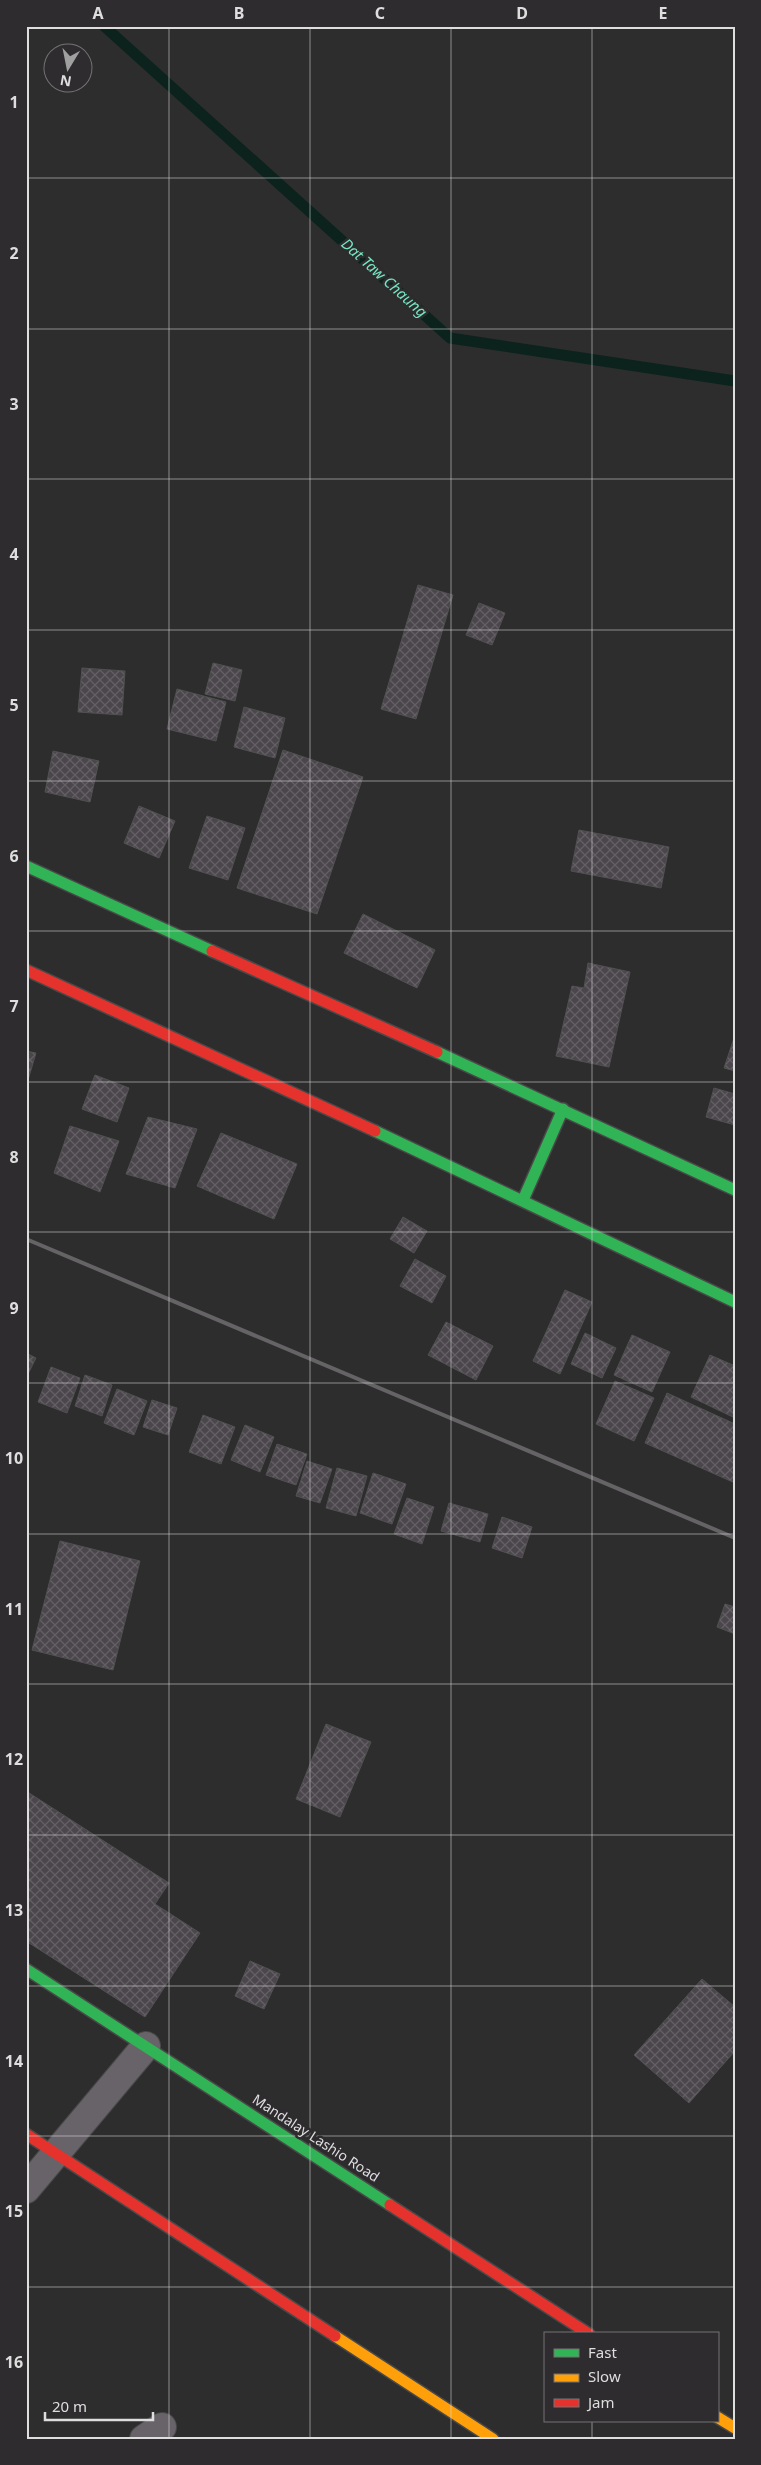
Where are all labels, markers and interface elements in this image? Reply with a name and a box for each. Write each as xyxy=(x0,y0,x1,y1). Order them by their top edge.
text: A xyxy=(92,2,104,24)
text: B xyxy=(234,2,244,24)
text: C xyxy=(375,2,385,24)
text: D xyxy=(516,2,528,24)
text: E xyxy=(659,2,668,24)
north arrow xyxy=(42,42,92,92)
text: N xyxy=(58,71,73,92)
text: 1 xyxy=(9,91,19,113)
water label: Dat Taw Chaung xyxy=(337,233,432,321)
text: 2 xyxy=(9,242,19,264)
text: 3 xyxy=(9,393,19,415)
text: 4 xyxy=(9,543,19,565)
text: 5 xyxy=(9,694,19,716)
text: 6 xyxy=(9,845,19,867)
text: 7 xyxy=(9,995,19,1017)
text: 8 xyxy=(9,1146,19,1168)
text: 9 xyxy=(9,1297,19,1319)
text: 10 xyxy=(5,1447,23,1469)
text: 11 xyxy=(5,1598,23,1620)
text: 12 xyxy=(5,1748,23,1770)
text: 13 xyxy=(5,1899,23,1921)
text: 14 xyxy=(5,2050,23,2072)
street label: Mandalay Lashio Road xyxy=(249,2089,383,2186)
text: 15 xyxy=(5,2200,23,2222)
legend xyxy=(544,2332,718,2422)
text: Fast xyxy=(588,2342,617,2362)
text: 16 xyxy=(5,2351,23,2373)
text: Slow xyxy=(588,2366,621,2386)
scale bar xyxy=(45,2390,152,2422)
text: Jam xyxy=(586,2392,615,2412)
text: 20 m xyxy=(52,2396,87,2416)

